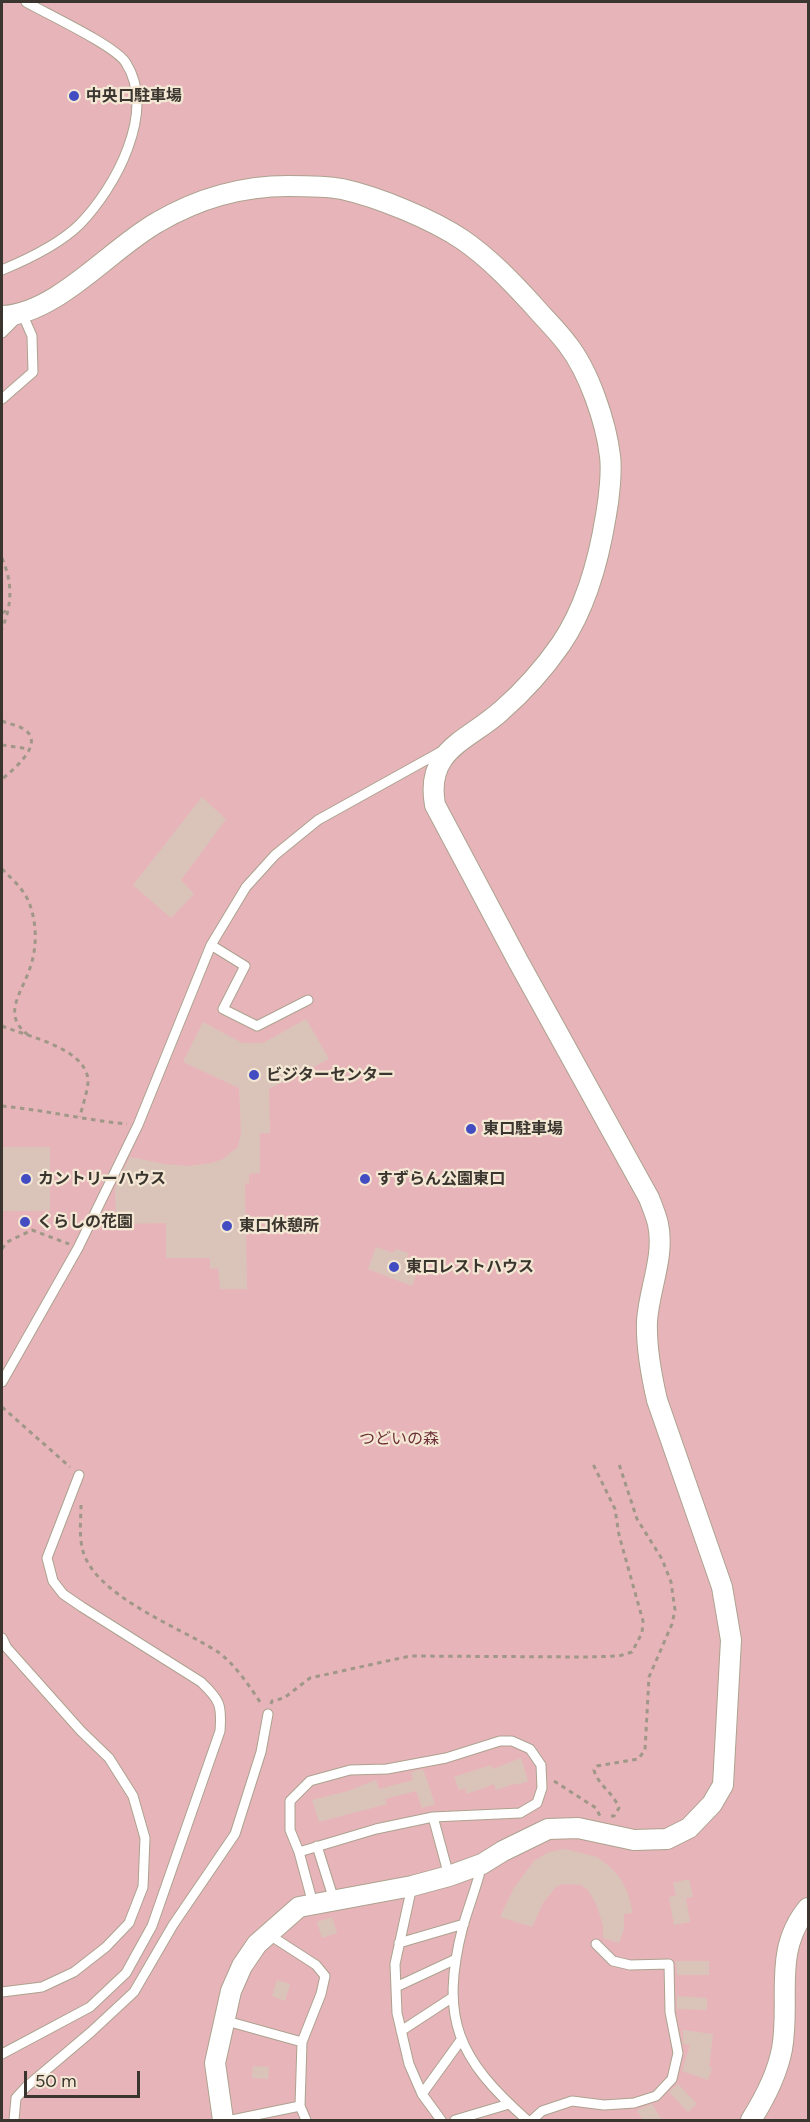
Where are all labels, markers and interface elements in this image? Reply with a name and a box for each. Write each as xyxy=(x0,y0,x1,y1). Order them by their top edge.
place label: 中央口駐車場 xyxy=(86,86,182,106)
marker: 中央口駐車場 xyxy=(67,89,81,103)
place label: ビジターセンター xyxy=(266,1065,394,1085)
marker: ビジターセンター xyxy=(247,1068,261,1082)
place label: 東口駐車場 xyxy=(483,1119,563,1139)
marker: 東口駐車場 xyxy=(464,1122,478,1136)
place label: カントリーハウス xyxy=(38,1169,166,1189)
place label: すずらん公園東口 xyxy=(377,1169,505,1189)
marker: カントリーハウス xyxy=(19,1172,33,1186)
marker: すずらん公園東口 xyxy=(358,1172,372,1186)
place label: くらしの花園 xyxy=(37,1212,133,1232)
marker: くらしの花園 xyxy=(18,1215,32,1229)
place label: 東口休憩所 xyxy=(239,1216,319,1236)
marker: 東口休憩所 xyxy=(220,1219,234,1233)
place label: 東口レストハウス xyxy=(406,1257,534,1277)
marker: 東口レストハウス xyxy=(387,1260,401,1274)
park label: つどいの森 xyxy=(359,1429,439,1449)
scale bar xyxy=(27,2059,142,2097)
text: 50 m xyxy=(35,2070,77,2092)

